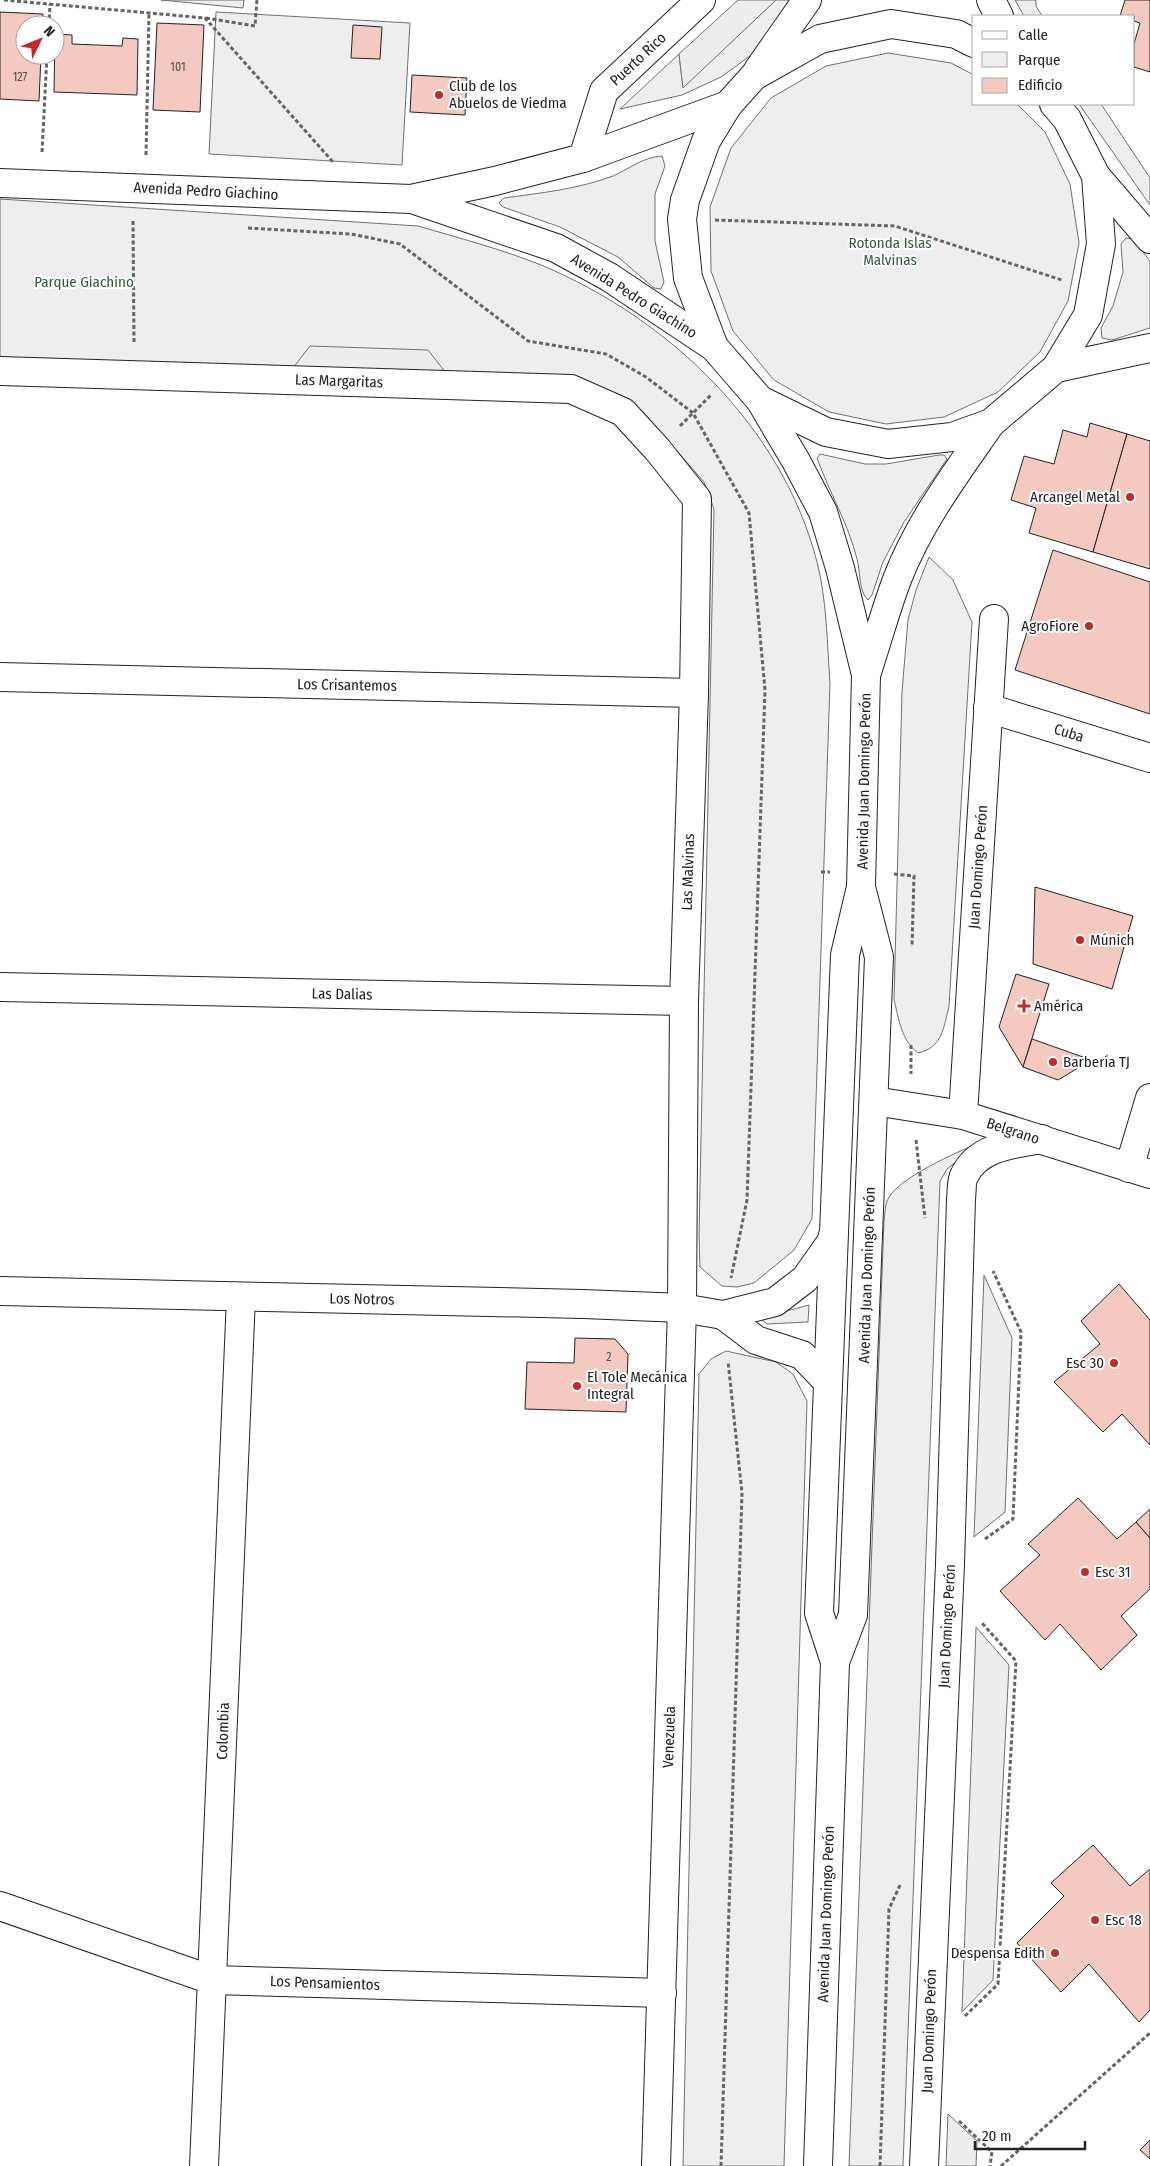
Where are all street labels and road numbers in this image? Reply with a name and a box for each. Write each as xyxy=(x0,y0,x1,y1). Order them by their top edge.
street label: Puerto Rico xyxy=(606,28,670,89)
street label: Avenida Pedro Giachino xyxy=(133,178,279,204)
street label: Avenida Pedro Giachino xyxy=(568,250,700,342)
street label: Las Margaritas xyxy=(295,370,383,392)
street label: Los Crisantemos xyxy=(297,675,397,695)
street label: Avenida Juan Domingo Perón xyxy=(853,693,875,869)
street label: Cuba xyxy=(1052,720,1086,746)
street label: Juan Domingo Perón xyxy=(965,804,991,930)
street label: Las Malvinas xyxy=(678,833,698,911)
street label: Las Dalias xyxy=(311,984,373,1004)
street label: Belgrano xyxy=(984,1114,1042,1148)
street label: Avenida Juan Domingo Perón xyxy=(855,1186,879,1364)
street label: Los Notros xyxy=(329,1289,395,1309)
street label: Juan Domingo Perón xyxy=(935,1564,959,1688)
street label: Colombia xyxy=(213,1702,233,1760)
street label: Venezuela xyxy=(659,1706,679,1768)
street label: Avenida Juan Domingo Perón xyxy=(814,1825,838,2003)
street label: Juan Domingo Perón xyxy=(918,1969,940,2093)
street label: Los Pensamientos xyxy=(270,1972,380,1994)

